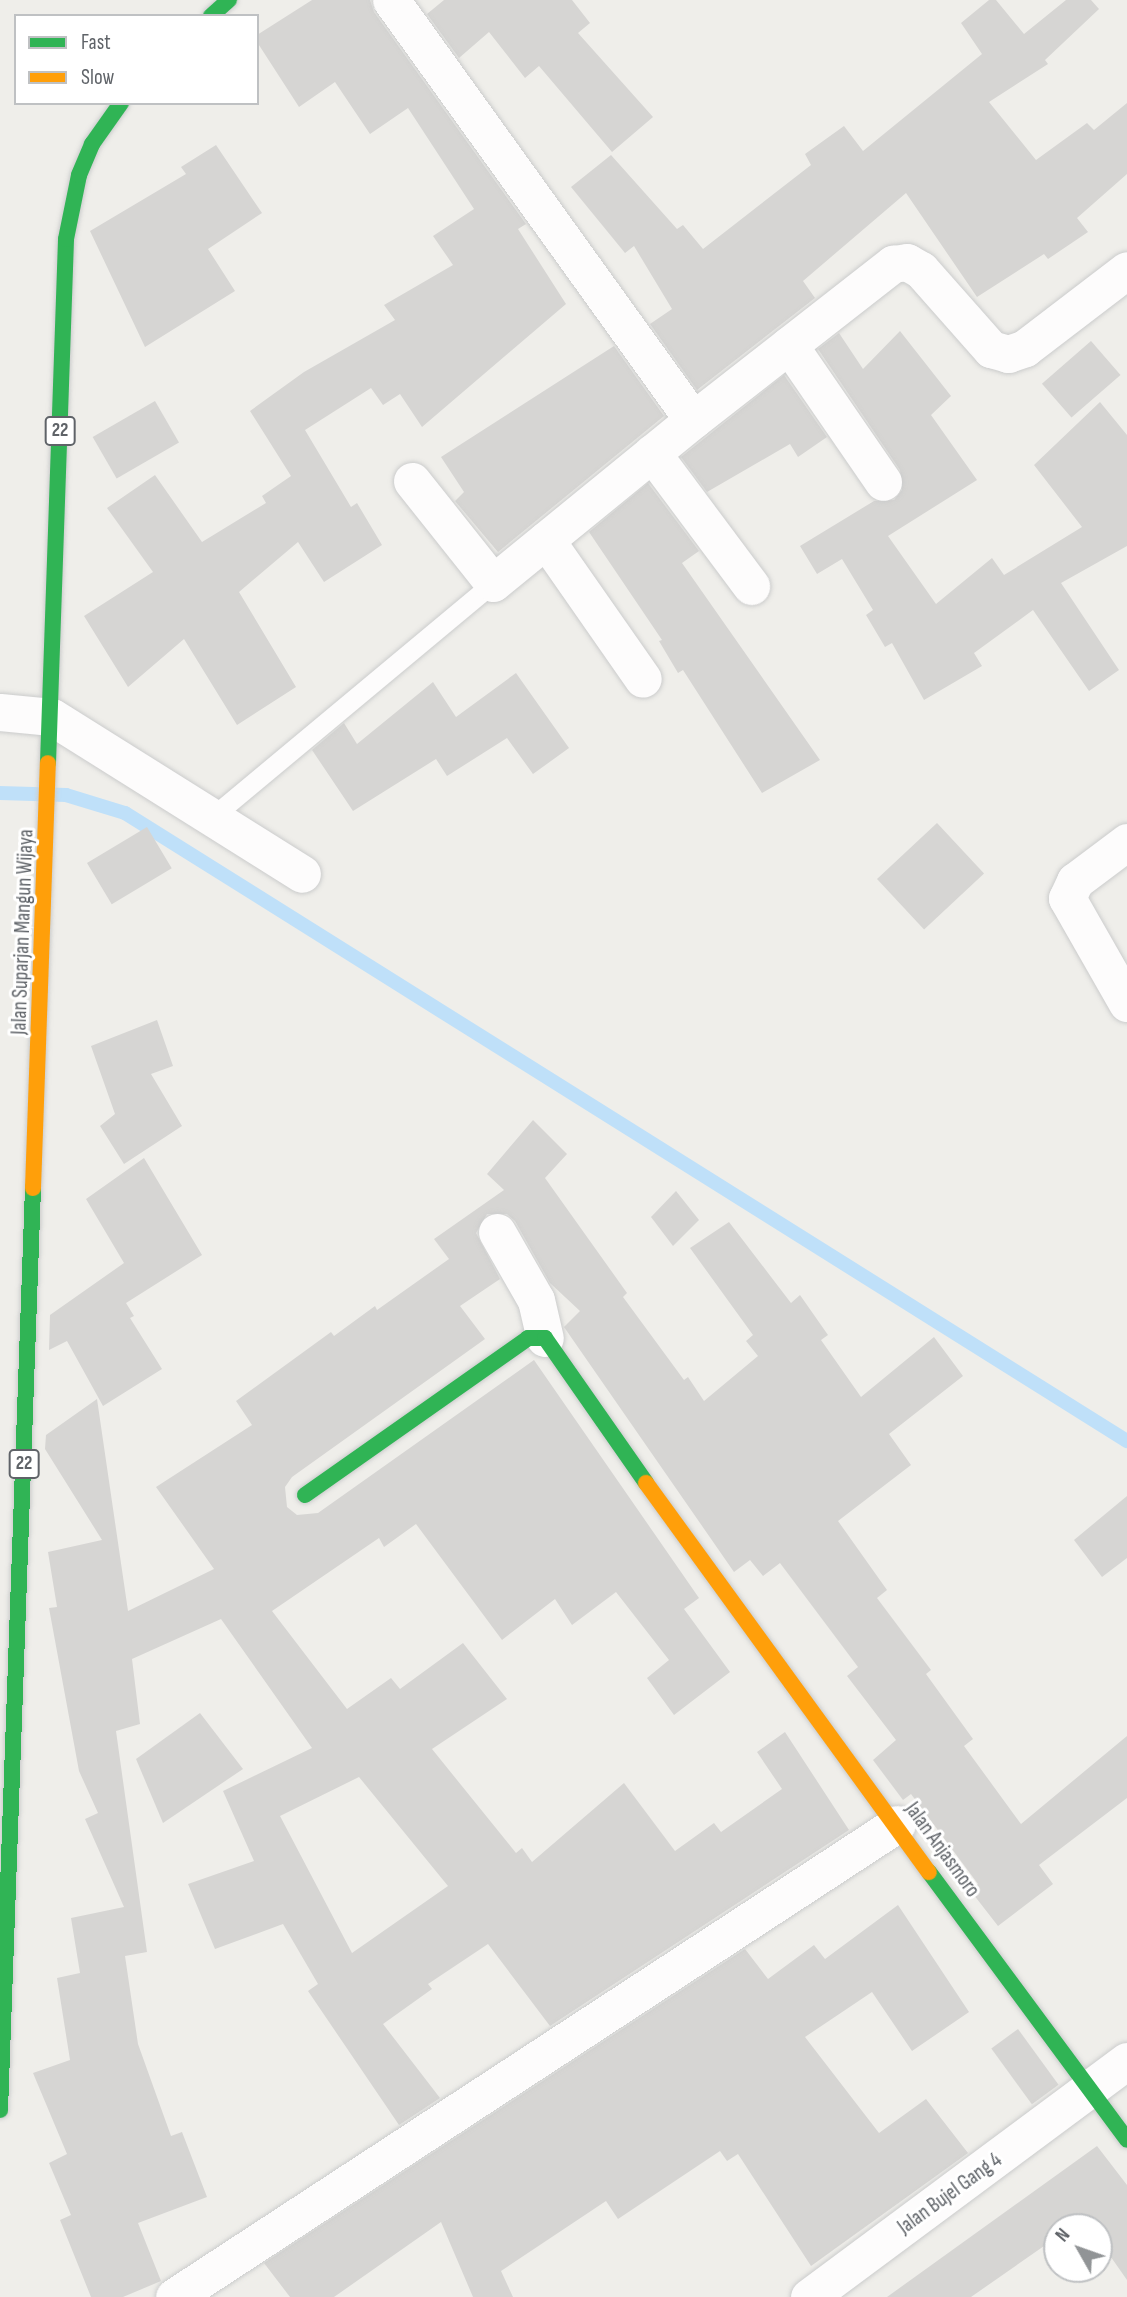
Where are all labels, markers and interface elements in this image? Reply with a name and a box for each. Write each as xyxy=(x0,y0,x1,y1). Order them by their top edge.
legend xyxy=(14,14,259,105)
text: Fast xyxy=(81,30,111,55)
text: Slow xyxy=(81,65,114,90)
road number: 22 xyxy=(44,416,76,446)
street label: Jalan Suparjan Mangun Wijaya xyxy=(7,829,39,1035)
road number: 22 xyxy=(8,1448,40,1480)
street label: Jalan Anjasmoro xyxy=(899,1798,985,1902)
street label: Jalan Bujel Gang 4 xyxy=(893,2148,1007,2240)
north arrow xyxy=(1043,2213,1113,2283)
text: N xyxy=(1051,2224,1075,2247)

